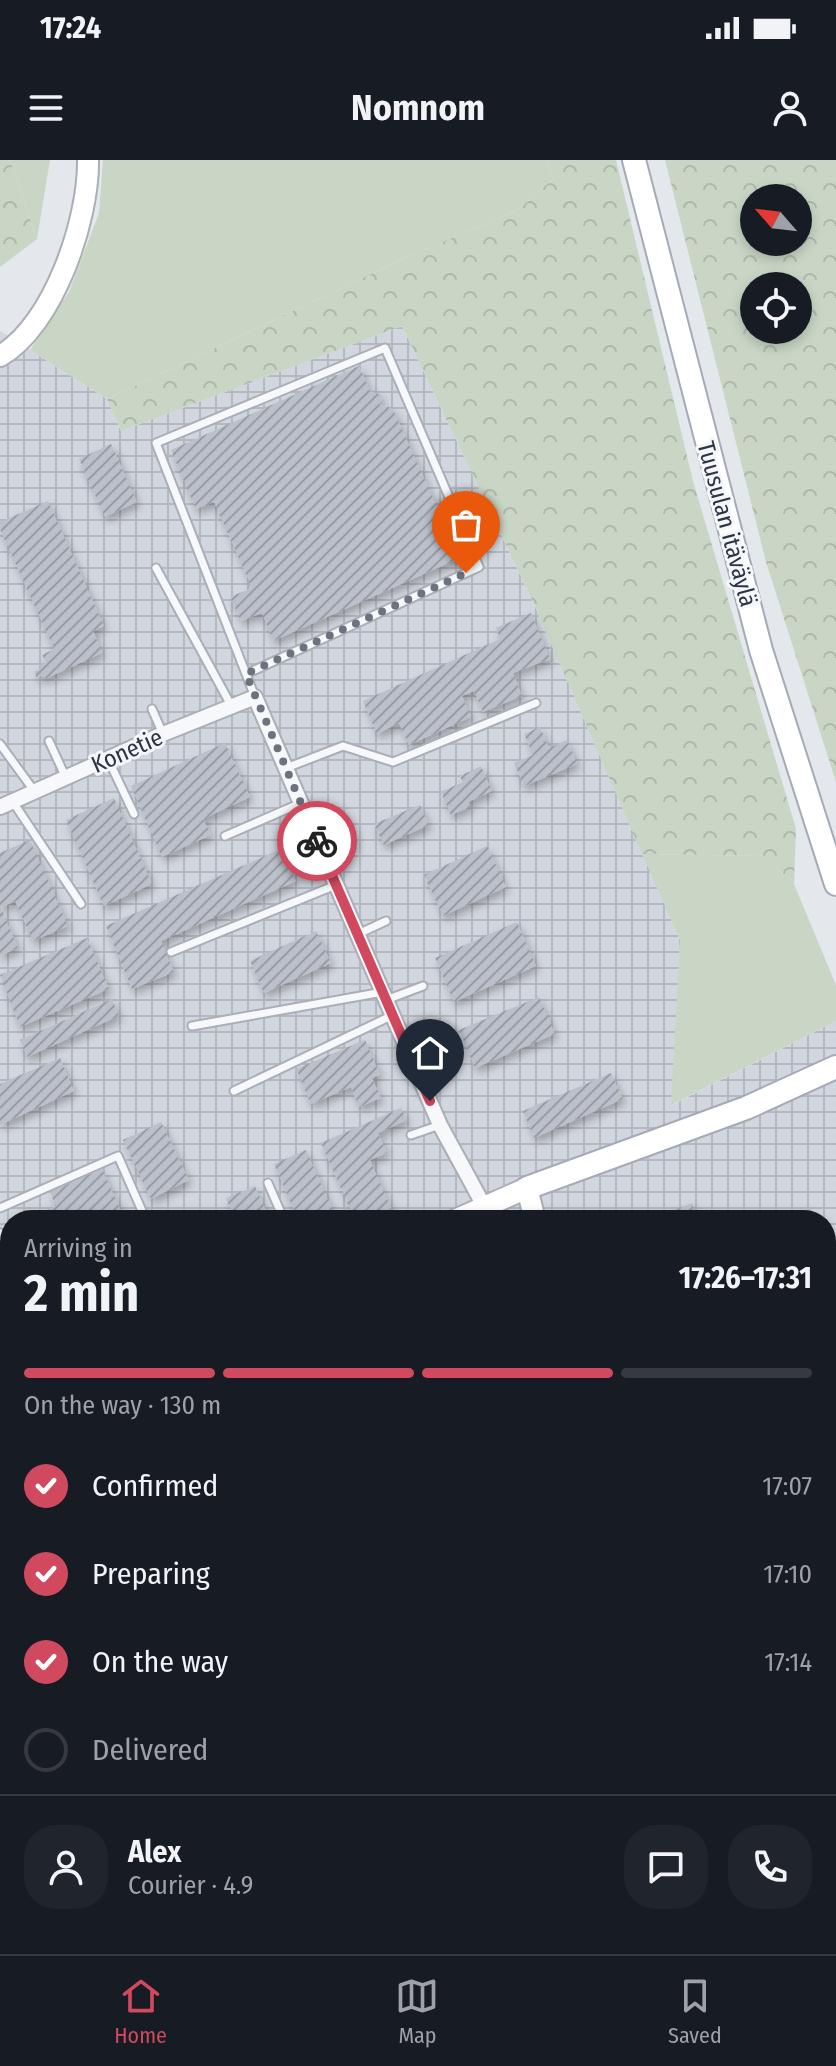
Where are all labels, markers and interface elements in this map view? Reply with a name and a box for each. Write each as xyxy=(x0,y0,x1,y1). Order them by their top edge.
text: 17:24 xyxy=(40,10,101,46)
icon: menu xyxy=(24,86,68,130)
text: Nomnom xyxy=(351,86,485,130)
icon: person xyxy=(768,86,812,130)
north arrow xyxy=(740,184,812,256)
map controls xyxy=(740,184,812,344)
button: locate xyxy=(740,272,812,344)
street label: Tuusulan itäväylä xyxy=(691,438,763,610)
pin xyxy=(432,491,500,573)
icon: bag xyxy=(444,503,488,547)
street label: Konetie xyxy=(87,723,167,779)
courier xyxy=(277,801,357,881)
icon: bike xyxy=(295,819,339,863)
pin xyxy=(396,1019,464,1101)
icon: home xyxy=(408,1031,452,1075)
text: Arriving in xyxy=(24,1233,133,1264)
text: 17:26–17:31 xyxy=(679,1260,812,1296)
text: 2 min xyxy=(24,1262,139,1325)
text: On the way · 130 m xyxy=(24,1390,221,1421)
icon: check xyxy=(24,1464,68,1508)
text: Confirmed xyxy=(92,1468,218,1504)
text: 17:07 xyxy=(762,1471,812,1502)
icon: check xyxy=(24,1552,68,1596)
text: Preparing xyxy=(92,1556,210,1592)
text: 17:10 xyxy=(763,1559,812,1590)
icon: check xyxy=(24,1640,68,1684)
text: On the way xyxy=(92,1644,228,1680)
text: 17:14 xyxy=(764,1647,812,1678)
text: Delivered xyxy=(92,1732,208,1768)
button: person xyxy=(24,1825,108,1909)
button: chat xyxy=(624,1825,708,1909)
button: phone xyxy=(728,1825,812,1909)
text: Alex xyxy=(128,1834,181,1870)
text: Courier · 4.9 xyxy=(128,1870,253,1901)
tab: Home xyxy=(114,1974,167,2049)
tab: Map xyxy=(395,1974,439,2049)
tab: Saved xyxy=(668,1974,722,2049)

